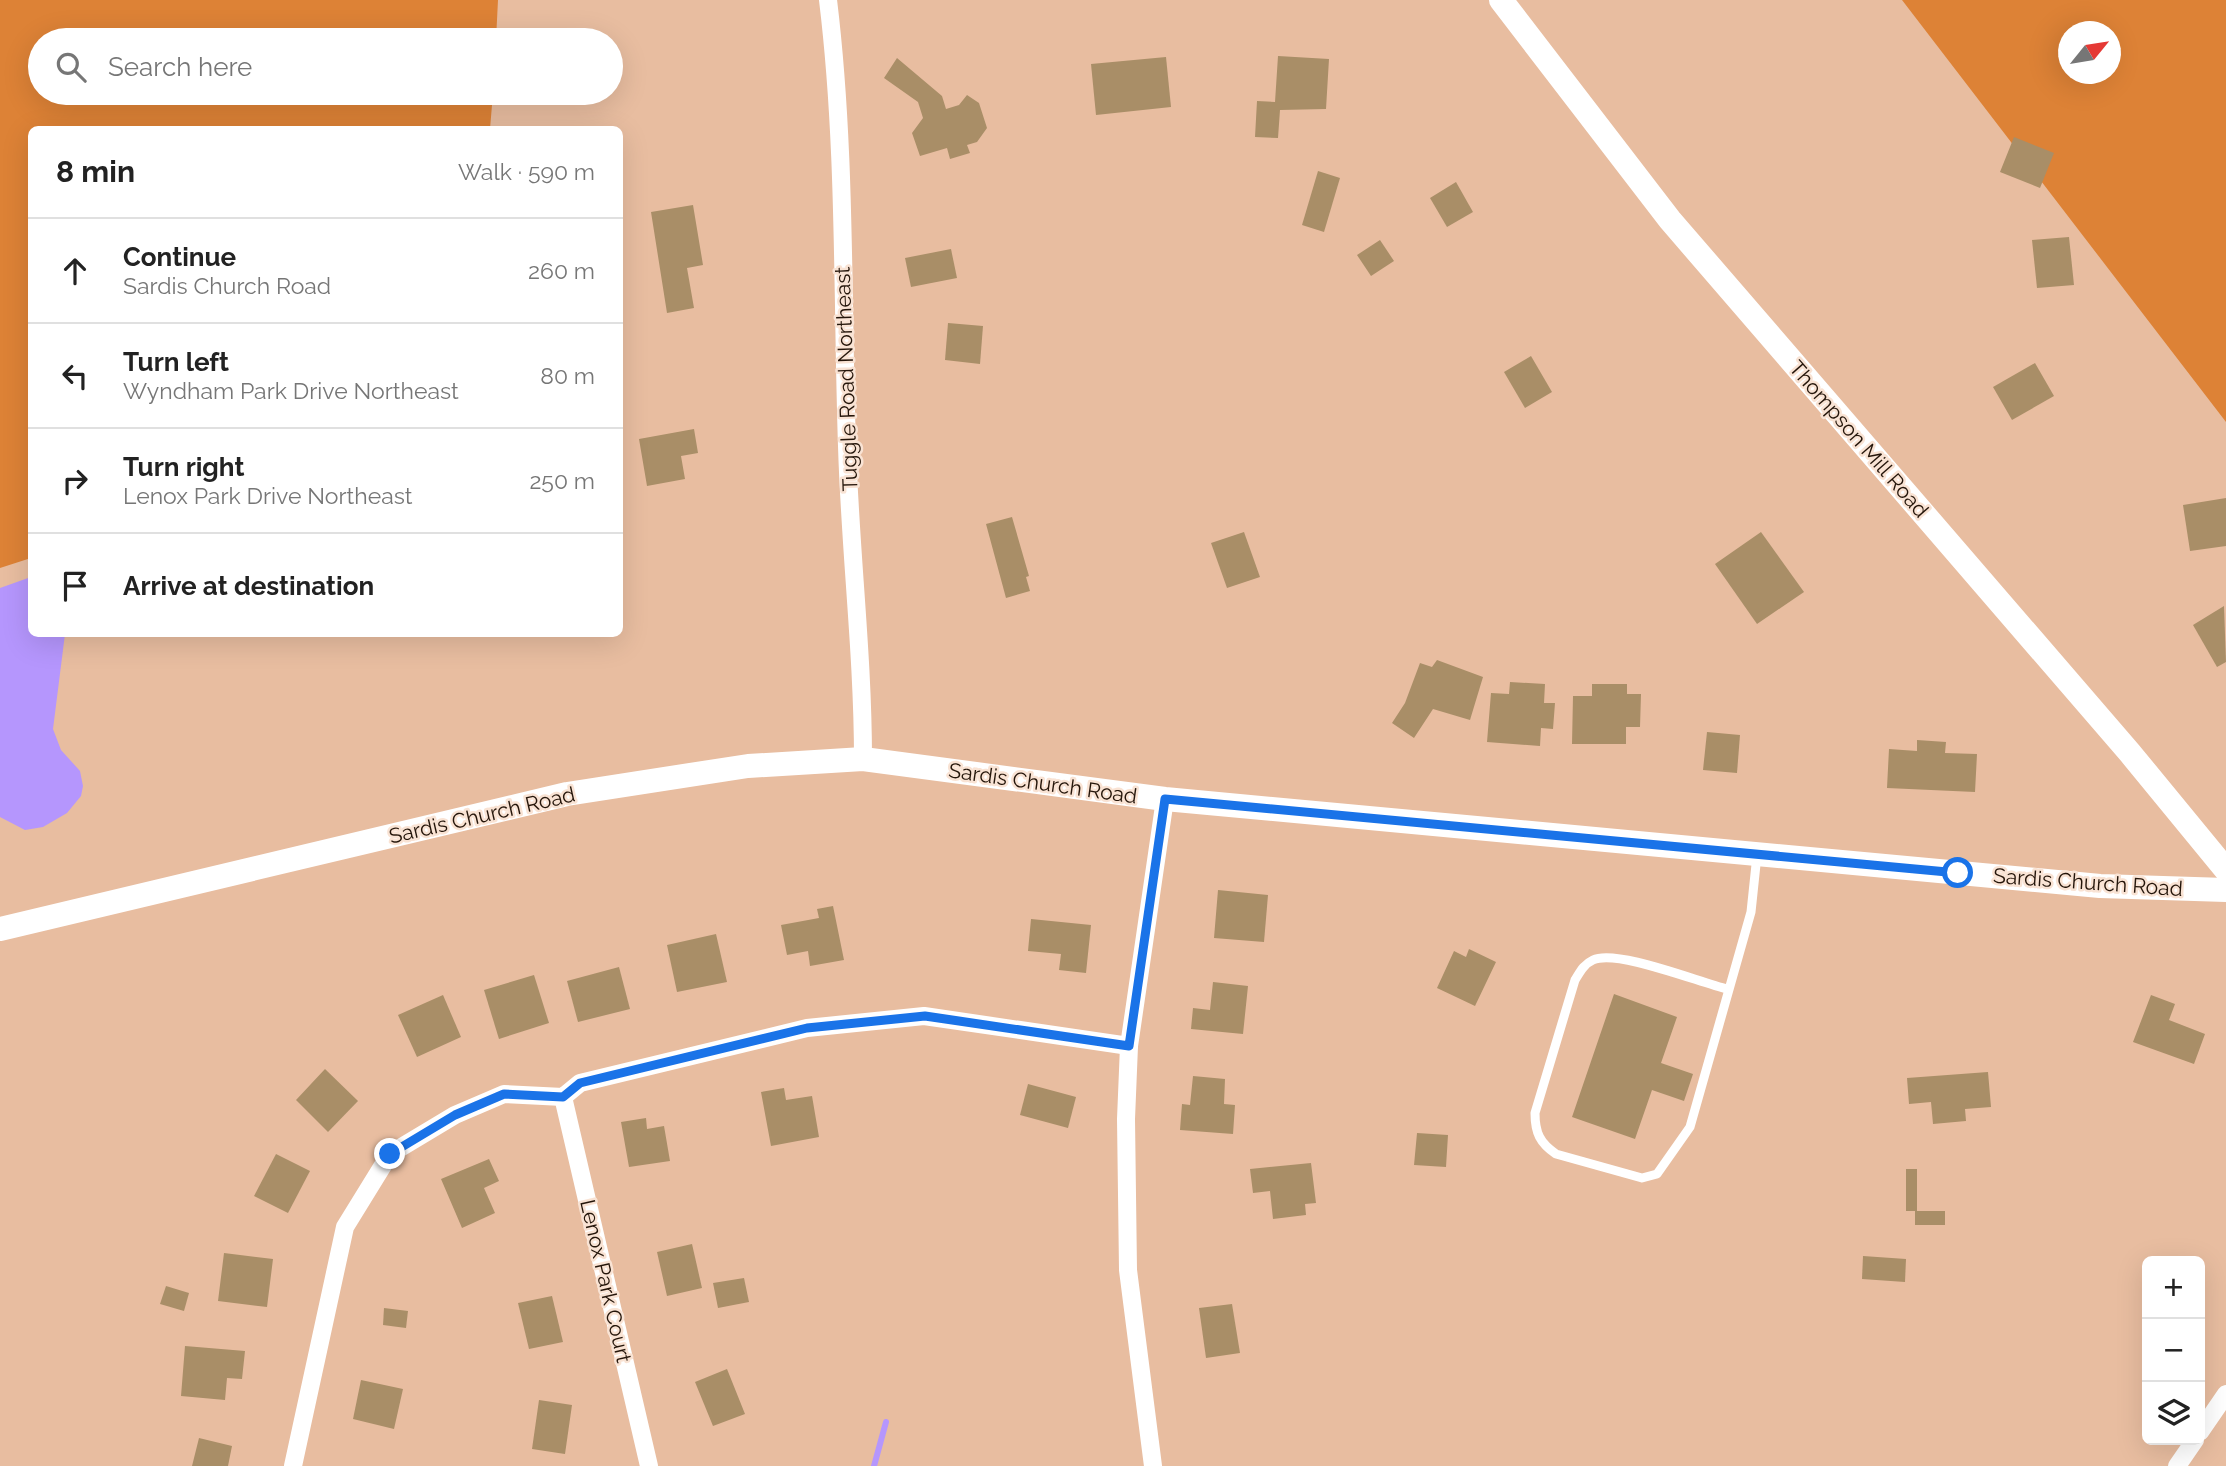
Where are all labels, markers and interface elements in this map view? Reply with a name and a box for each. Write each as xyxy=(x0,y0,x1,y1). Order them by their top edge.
north arrow xyxy=(2058,21,2121,84)
search box xyxy=(28,28,623,105)
icon: search xyxy=(52,48,90,86)
text: Search here xyxy=(108,52,252,82)
text: 8 min xyxy=(56,154,135,189)
text: Walk · 590 m xyxy=(458,158,595,185)
text: Continue xyxy=(123,242,236,272)
icon: ahead xyxy=(56,252,94,290)
text: 260 m xyxy=(528,257,595,284)
street label: Tuggle Road Northeast xyxy=(830,266,862,492)
text: Sardis Church Road xyxy=(123,272,331,299)
text: Turn left xyxy=(123,347,229,377)
street label: Thompson Mill Road xyxy=(1784,355,1934,523)
icon: left xyxy=(56,357,94,395)
text: 80 m xyxy=(540,362,595,389)
text: Wyndham Park Drive Northeast xyxy=(123,377,459,404)
text: Turn right xyxy=(123,452,244,482)
icon: right xyxy=(56,462,94,500)
text: 250 m xyxy=(529,467,595,494)
text: Lenox Park Drive Northeast xyxy=(123,482,413,509)
icon: arrive xyxy=(56,567,94,605)
text: Arrive at destination xyxy=(123,571,374,601)
street label: Sardis Church Road xyxy=(947,757,1139,809)
street label: Sardis Church Road xyxy=(387,781,577,849)
route start xyxy=(1942,857,1973,888)
street label: Sardis Church Road xyxy=(1992,863,2184,901)
route end xyxy=(374,1138,405,1169)
street label: Lenox Park Court xyxy=(575,1197,637,1365)
map controls xyxy=(2142,1256,2205,1445)
button: + xyxy=(2142,1256,2205,1319)
button: − xyxy=(2142,1319,2205,1382)
button: layers xyxy=(2142,1382,2205,1445)

